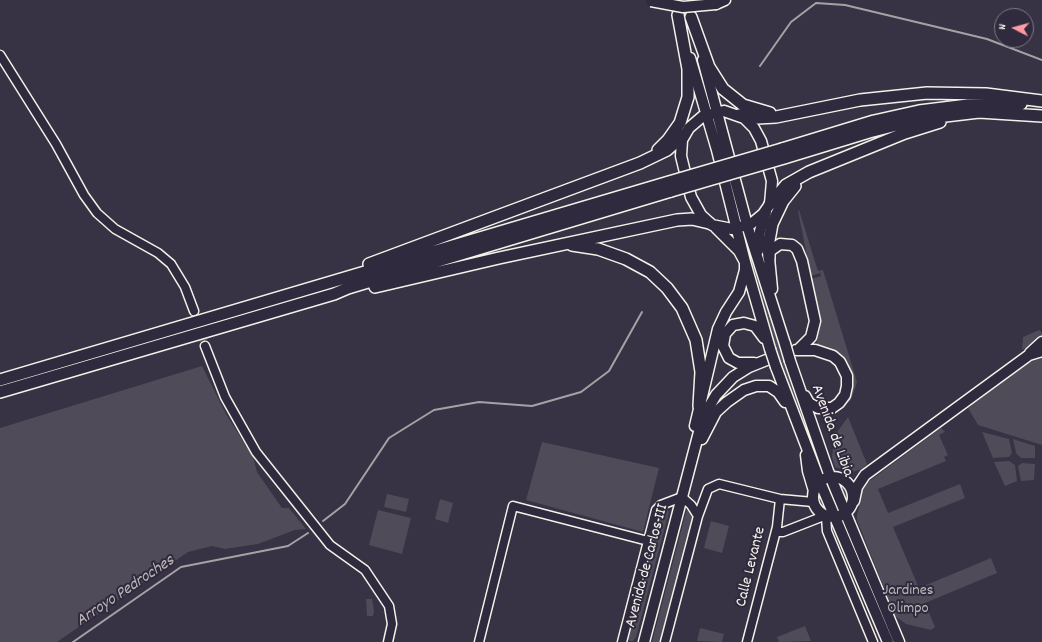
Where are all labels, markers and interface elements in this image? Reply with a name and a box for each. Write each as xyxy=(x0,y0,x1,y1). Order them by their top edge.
north arrow xyxy=(994,8,1034,48)
text: N xyxy=(995,23,1011,30)
street label: Avenida de Libia xyxy=(805,382,857,480)
street label: Avenida de Carlos III xyxy=(622,502,674,630)
street label: Calle Levante xyxy=(733,525,771,609)
water label: Arroyo Pedroches xyxy=(73,552,179,632)
park label: Jardines Olimpo xyxy=(883,582,933,620)

